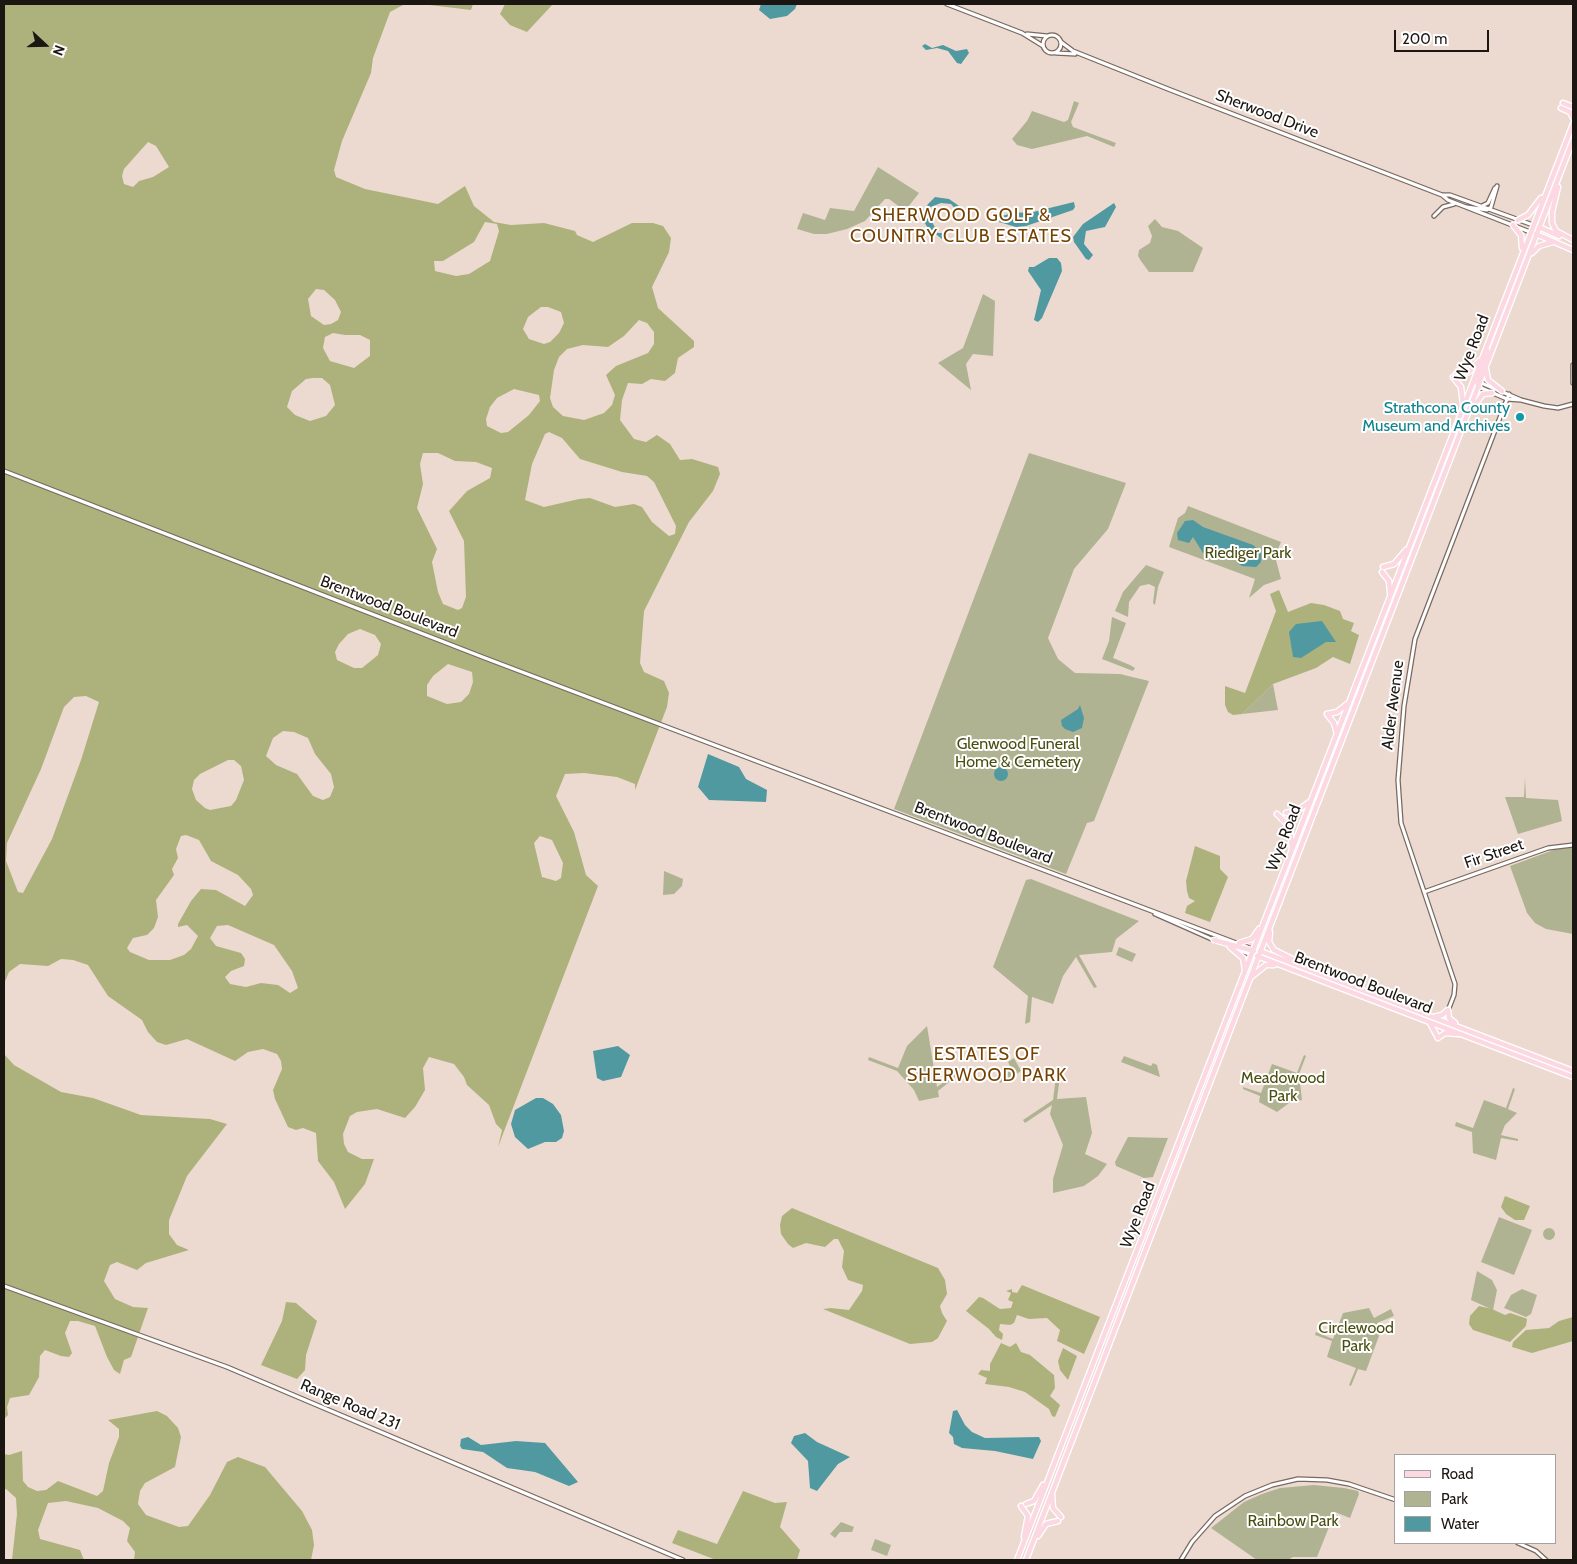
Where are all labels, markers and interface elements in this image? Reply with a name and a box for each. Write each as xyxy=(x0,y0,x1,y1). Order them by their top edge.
north arrow xyxy=(20,20,70,70)
scale bar xyxy=(1397,20,1492,52)
text: 200 m xyxy=(1402,30,1447,48)
text: N xyxy=(49,43,69,58)
street label: Sherwood Drive xyxy=(1213,86,1321,142)
district label: SHERWOOD GOLF & COUNTRY CLUB ESTATES xyxy=(848,205,1074,248)
street label: Wye Road xyxy=(1451,312,1493,384)
place label: Strathcona County Museum and Archives xyxy=(1362,398,1510,436)
marker: Strathcona County Museum and Archives xyxy=(1514,411,1526,423)
park label: Riediger Park xyxy=(1204,543,1292,563)
street label: Brentwood Boulevard xyxy=(317,572,461,642)
street label: Alder Avenue xyxy=(1378,659,1408,751)
park label: Glenwood Funeral Home & Cemetery xyxy=(955,734,1081,772)
street label: Brentwood Boulevard xyxy=(911,798,1055,868)
street label: Wye Road xyxy=(1263,802,1305,874)
street label: Fir Street xyxy=(1462,835,1526,873)
street label: Brentwood Boulevard xyxy=(1291,948,1435,1018)
district label: ESTATES OF SHERWOOD PARK xyxy=(905,1044,1069,1086)
park label: Meadowood Park xyxy=(1241,1068,1325,1106)
street label: Wye Road xyxy=(1117,1179,1159,1251)
park label: Circlewood Park xyxy=(1318,1318,1394,1356)
street label: Range Road 231 xyxy=(297,1375,403,1435)
legend xyxy=(1394,1454,1557,1544)
text: Road xyxy=(1441,1465,1474,1483)
text: Park xyxy=(1441,1490,1468,1508)
park label: Rainbow Park xyxy=(1247,1511,1339,1531)
text: Water xyxy=(1441,1515,1479,1533)

